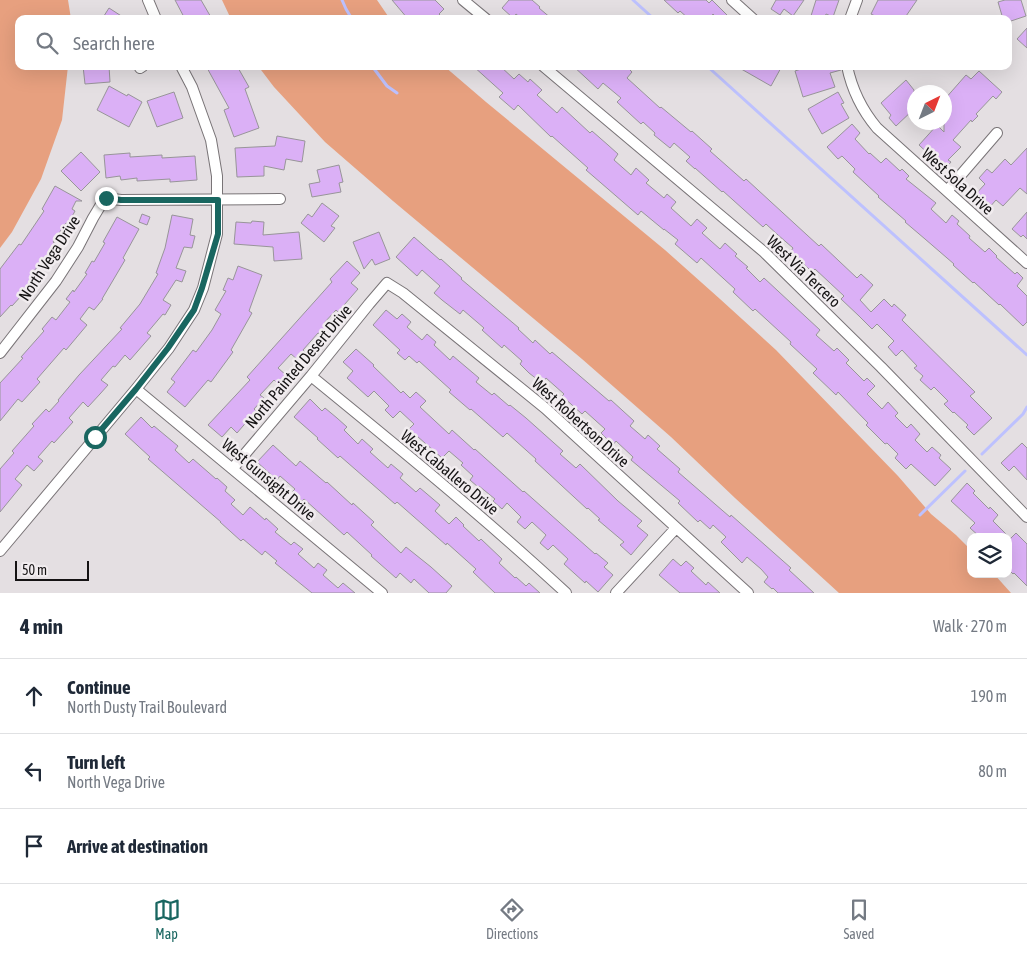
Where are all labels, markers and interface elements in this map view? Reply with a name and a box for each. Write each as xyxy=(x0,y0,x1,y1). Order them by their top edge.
search box xyxy=(15,15,1012,70)
icon: search xyxy=(33,29,61,57)
text: Search here xyxy=(73,32,155,54)
north arrow xyxy=(907,85,952,130)
street label: West Sola Drive xyxy=(919,144,997,218)
route end xyxy=(95,187,118,210)
street label: North Vega Drive xyxy=(15,212,84,305)
street label: West Via Tercero xyxy=(763,231,845,311)
street label: North Painted Desert Drive xyxy=(241,301,355,431)
street label: West Robertson Drive xyxy=(529,374,633,470)
route start xyxy=(84,426,107,449)
street label: West Caballero Drive xyxy=(398,426,502,518)
street label: West Gunsight Drive xyxy=(218,435,319,524)
map controls xyxy=(967,533,1012,578)
button: layers xyxy=(967,533,1012,578)
scale bar xyxy=(15,558,89,581)
text: 50 m xyxy=(22,562,47,578)
text: 4 min xyxy=(20,614,63,638)
text: Walk · 270 m xyxy=(933,617,1007,635)
text: Continue xyxy=(67,676,131,698)
icon: ahead xyxy=(20,682,48,710)
text: 190 m xyxy=(971,687,1007,705)
text: North Dusty Trail Boulevard xyxy=(67,698,227,716)
text: Turn left xyxy=(67,751,125,773)
icon: left xyxy=(20,757,48,785)
text: 80 m xyxy=(978,762,1007,780)
text: North Vega Drive xyxy=(67,773,165,791)
icon: arrive xyxy=(20,832,48,860)
text: Arrive at destination xyxy=(67,835,208,857)
tab: Map xyxy=(153,896,181,942)
tab: Directions xyxy=(486,896,538,942)
tab: Saved xyxy=(843,896,874,942)

